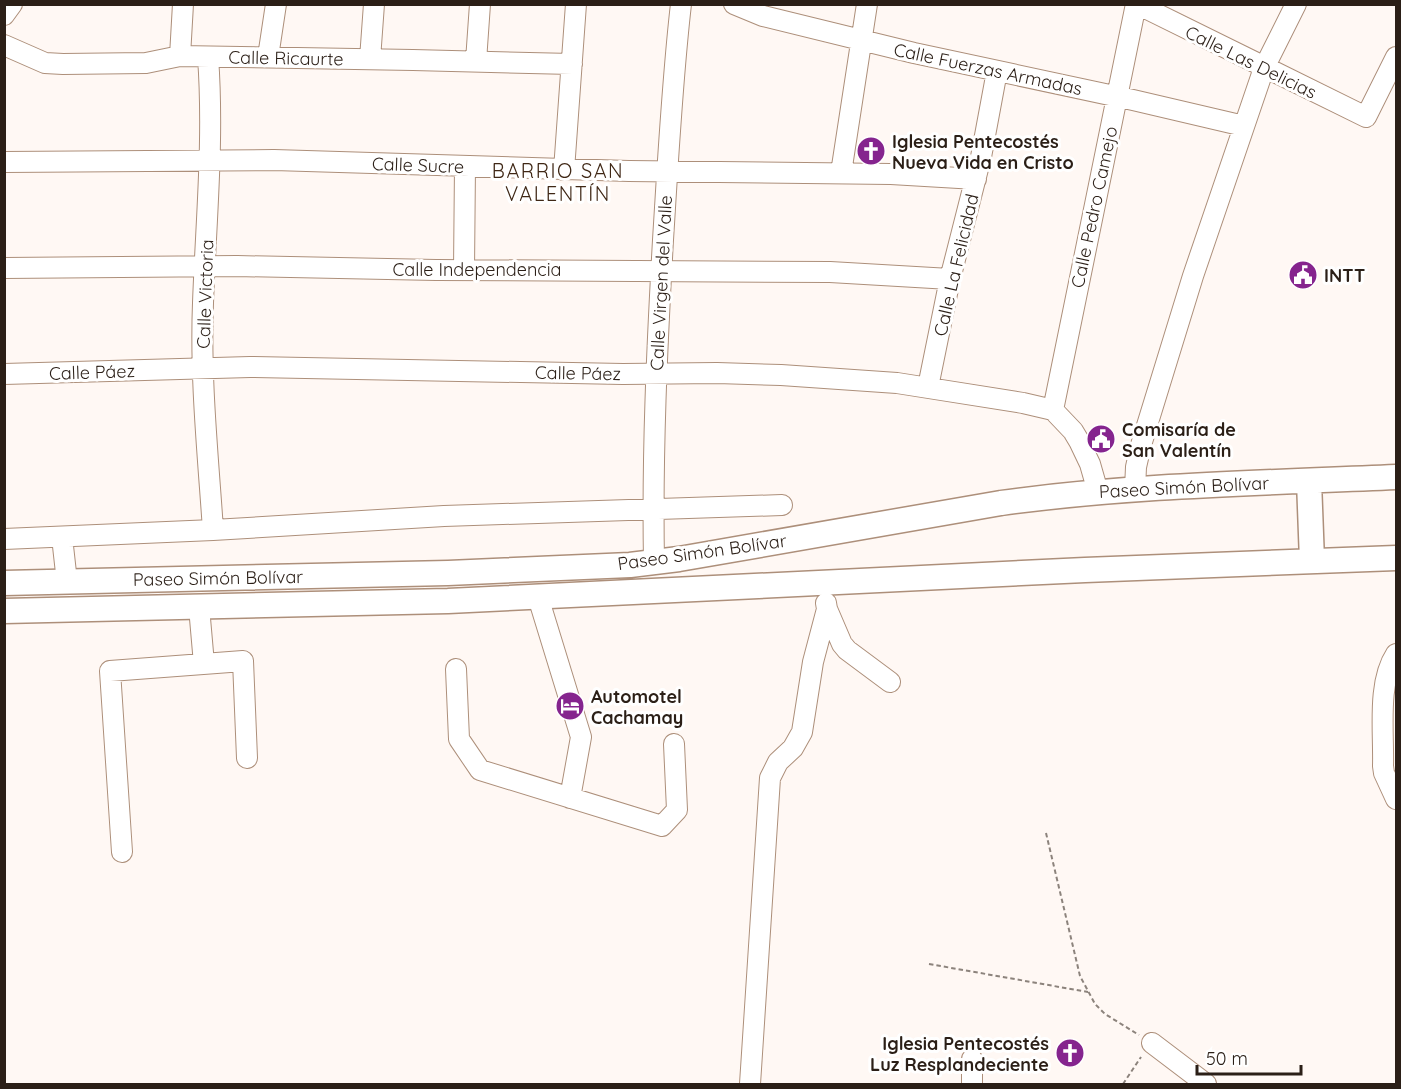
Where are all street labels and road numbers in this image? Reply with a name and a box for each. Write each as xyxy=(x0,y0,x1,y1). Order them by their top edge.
street label: Calle Las Delicias xyxy=(1181,20,1321,104)
street label: Calle Fuerzas Armadas xyxy=(892,38,1084,100)
street label: Calle Ricaurte xyxy=(228,45,344,71)
street label: Calle Pedro Camejo xyxy=(1066,124,1122,290)
street label: Calle Sucre xyxy=(372,152,464,178)
street label: Calle La Felicidad xyxy=(928,192,984,338)
street label: Calle Virgen del Valle xyxy=(645,195,677,371)
street label: Calle Victoria xyxy=(192,239,218,349)
street label: Calle Independencia xyxy=(393,258,561,281)
street label: Calle Páez xyxy=(49,359,135,385)
street label: Calle Páez xyxy=(535,361,621,385)
street label: Paseo Simón Bolívar xyxy=(1098,471,1270,503)
street label: Paseo Simón Bolívar xyxy=(616,529,788,575)
street label: Paseo Simón Bolívar xyxy=(133,565,303,591)

